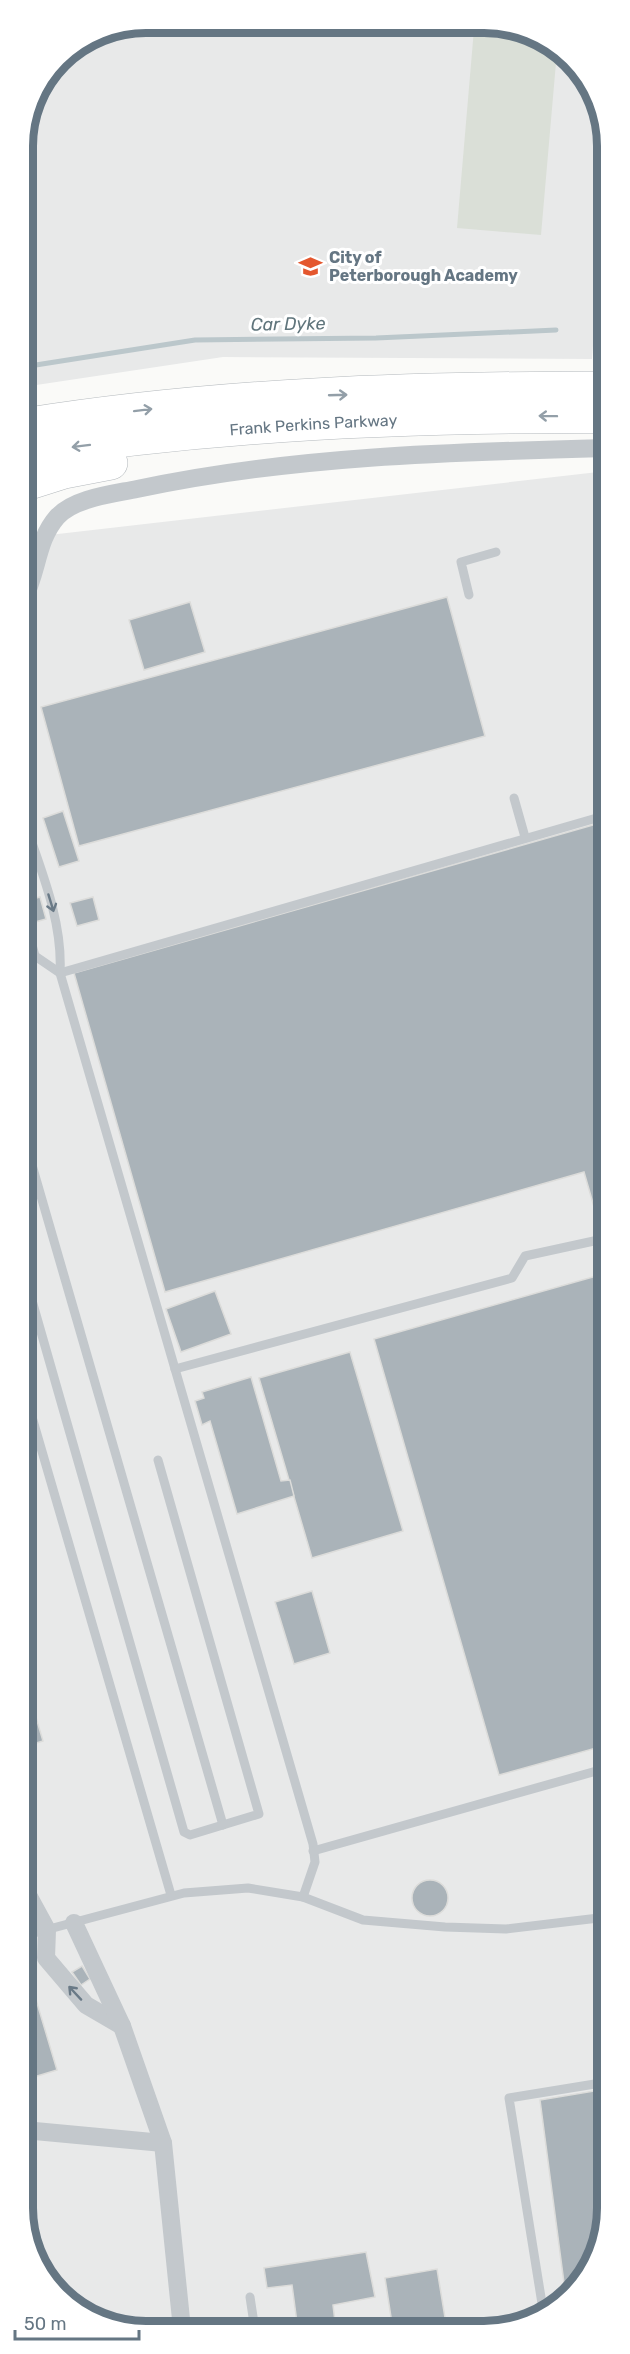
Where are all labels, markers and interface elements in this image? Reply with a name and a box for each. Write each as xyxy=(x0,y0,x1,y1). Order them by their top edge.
place label: City of Peterborough Academy xyxy=(329,248,518,285)
school or university icon: City of Peterborough Academy xyxy=(298,253,324,279)
water label: Car Dyke xyxy=(250,312,326,336)
one-way arrow xyxy=(327,389,347,400)
one-way arrow xyxy=(133,404,153,415)
street label: Frank Perkins Parkway xyxy=(229,410,398,439)
one-way arrow xyxy=(539,410,559,422)
one-way arrow xyxy=(72,441,92,452)
one-way arrow xyxy=(46,893,57,912)
one-way arrow xyxy=(67,1985,82,2000)
scale bar xyxy=(15,2303,140,2341)
text: 50 m xyxy=(24,2313,67,2335)

